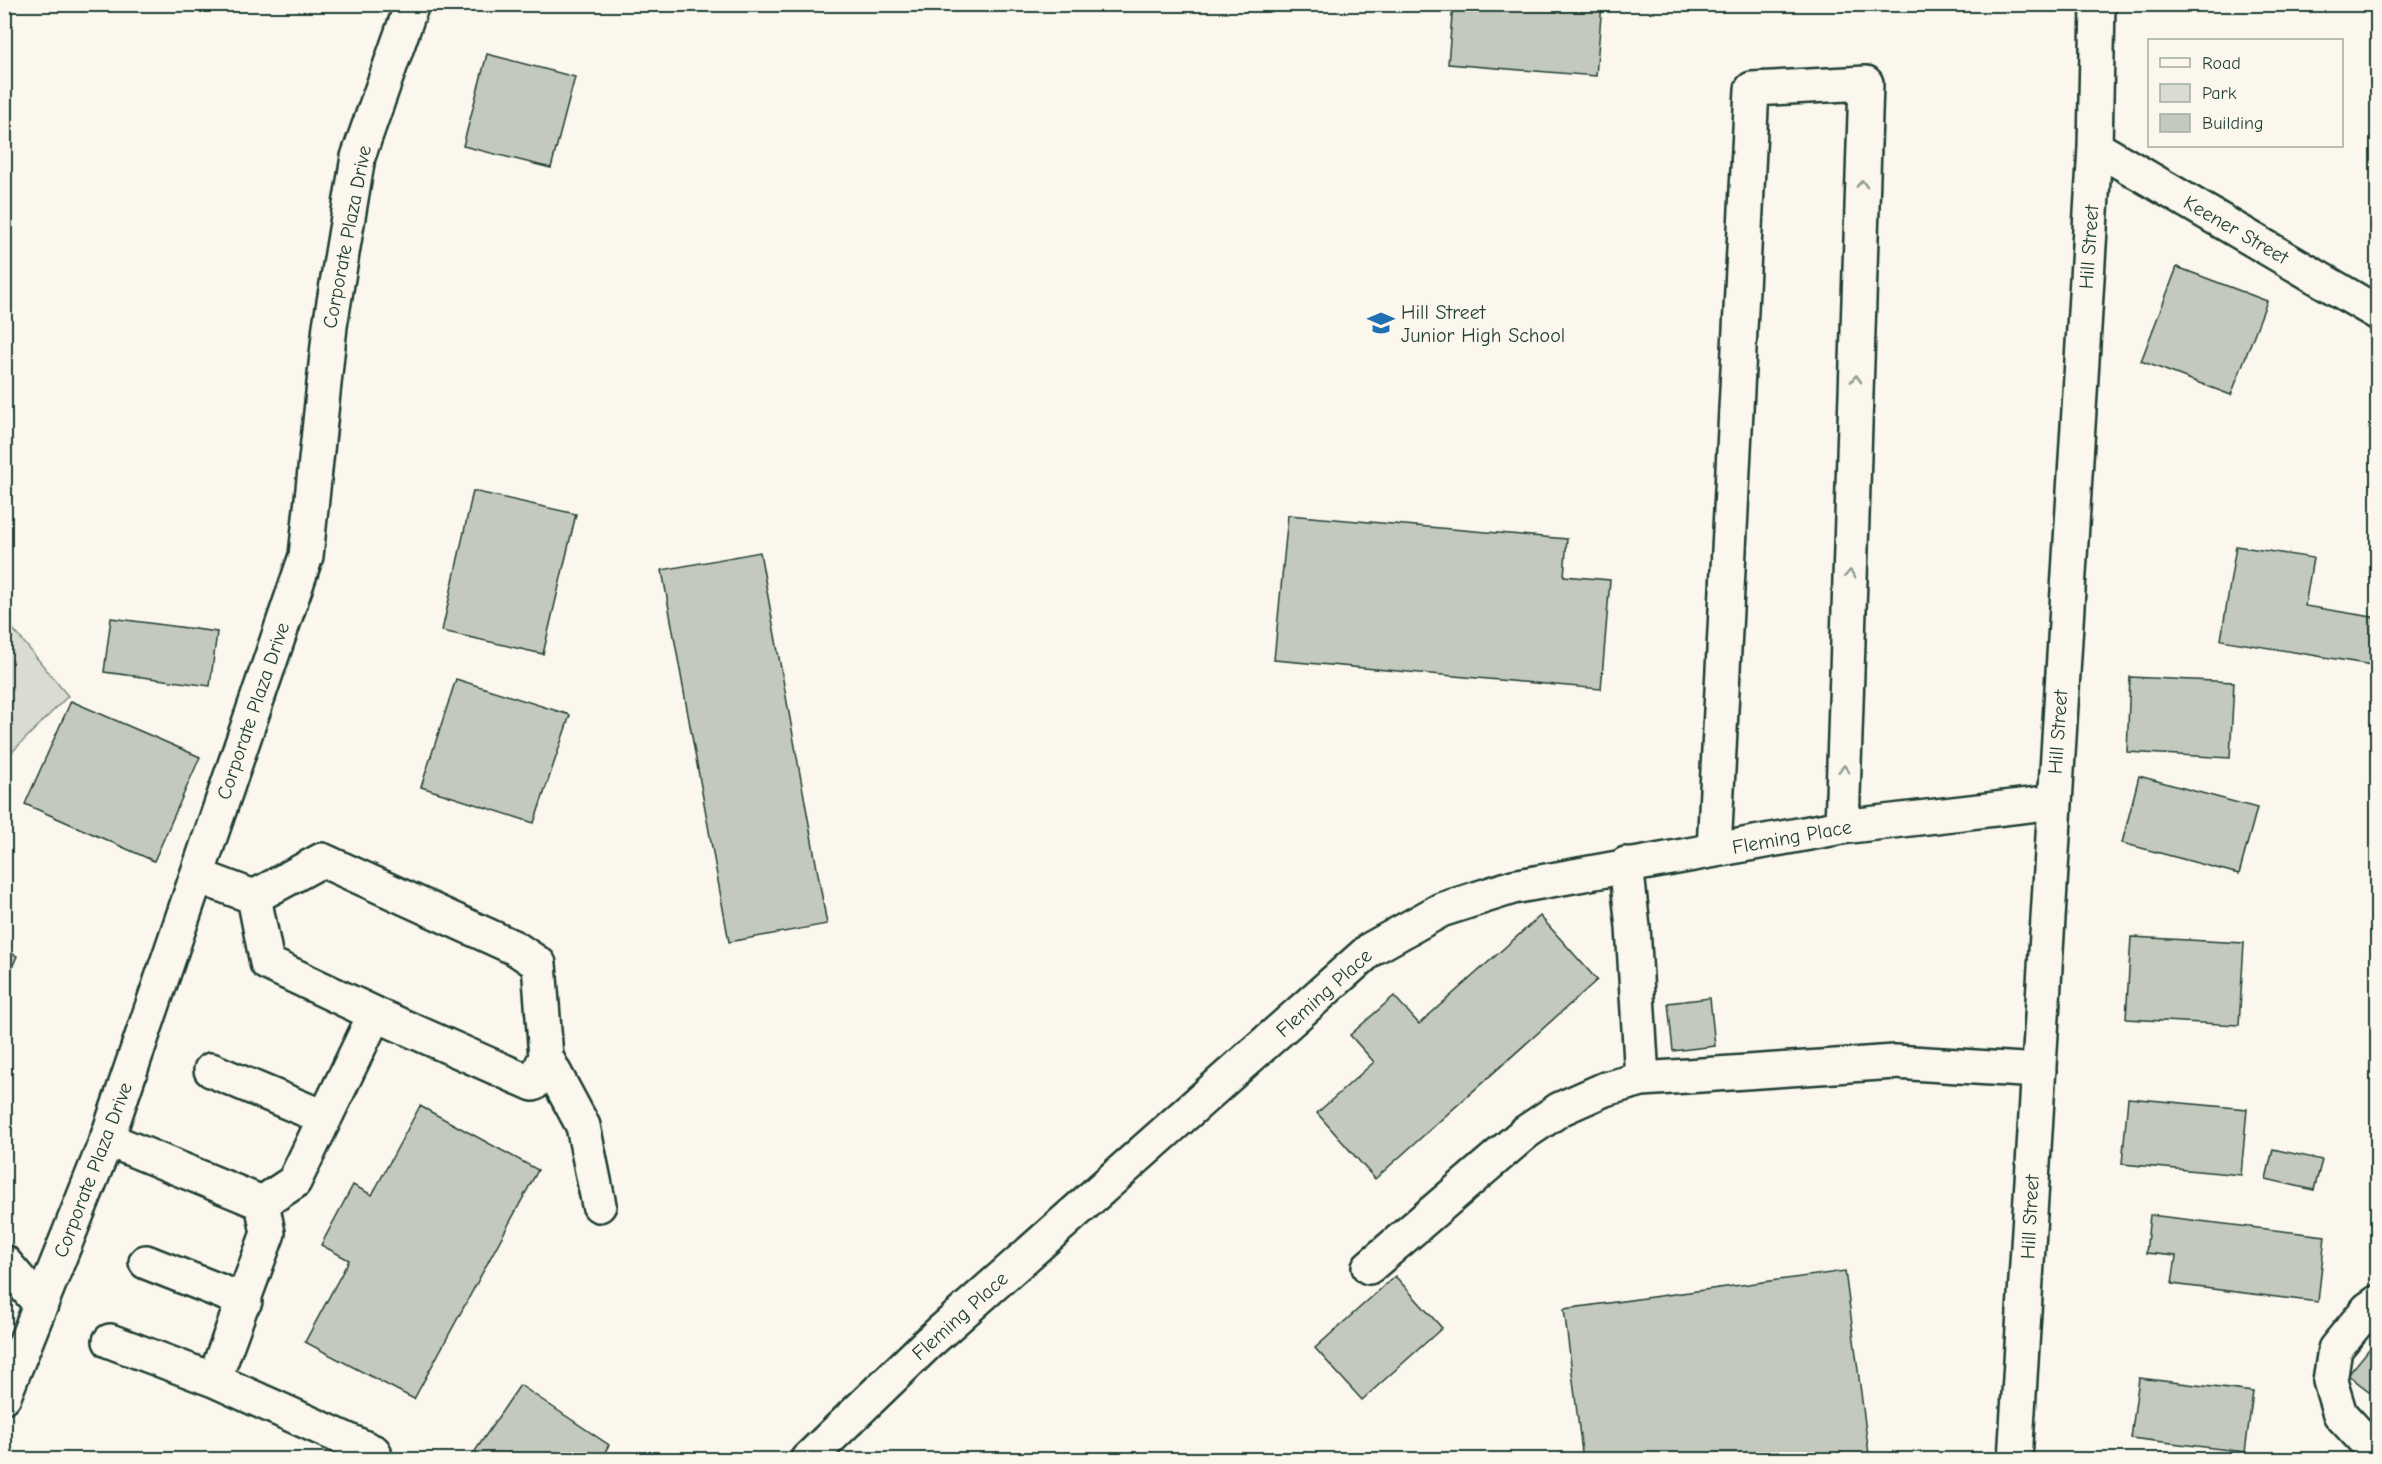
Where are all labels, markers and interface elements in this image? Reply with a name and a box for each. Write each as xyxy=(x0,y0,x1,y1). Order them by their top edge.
legend xyxy=(2148,39,2343,147)
text: Road xyxy=(2202,53,2241,74)
text: Park xyxy=(2202,83,2237,104)
text: Building xyxy=(2202,113,2264,134)
street label: Corporate Plaza Drive xyxy=(318,144,376,330)
one-way arrow xyxy=(1856,180,1869,189)
street label: Keener Street xyxy=(2180,191,2294,270)
street label: Hill Street xyxy=(2075,203,2104,290)
place label: Hill Street Junior High School xyxy=(1401,301,1565,347)
school or university icon: Hill Street Junior High School xyxy=(1366,308,1396,338)
one-way arrow xyxy=(1850,375,1863,384)
one-way arrow xyxy=(1844,569,1856,578)
street label: Corporate Plaza Drive xyxy=(212,619,294,803)
street label: Hill Street xyxy=(2044,688,2073,775)
one-way arrow xyxy=(1837,764,1850,773)
street label: Fleming Place xyxy=(1730,815,1854,859)
street label: Fleming Place xyxy=(1271,944,1377,1042)
street label: Corporate Plaza Drive xyxy=(49,1079,137,1261)
street label: Hill Street xyxy=(2016,1173,2044,1260)
street label: Fleming Place xyxy=(907,1267,1013,1365)

